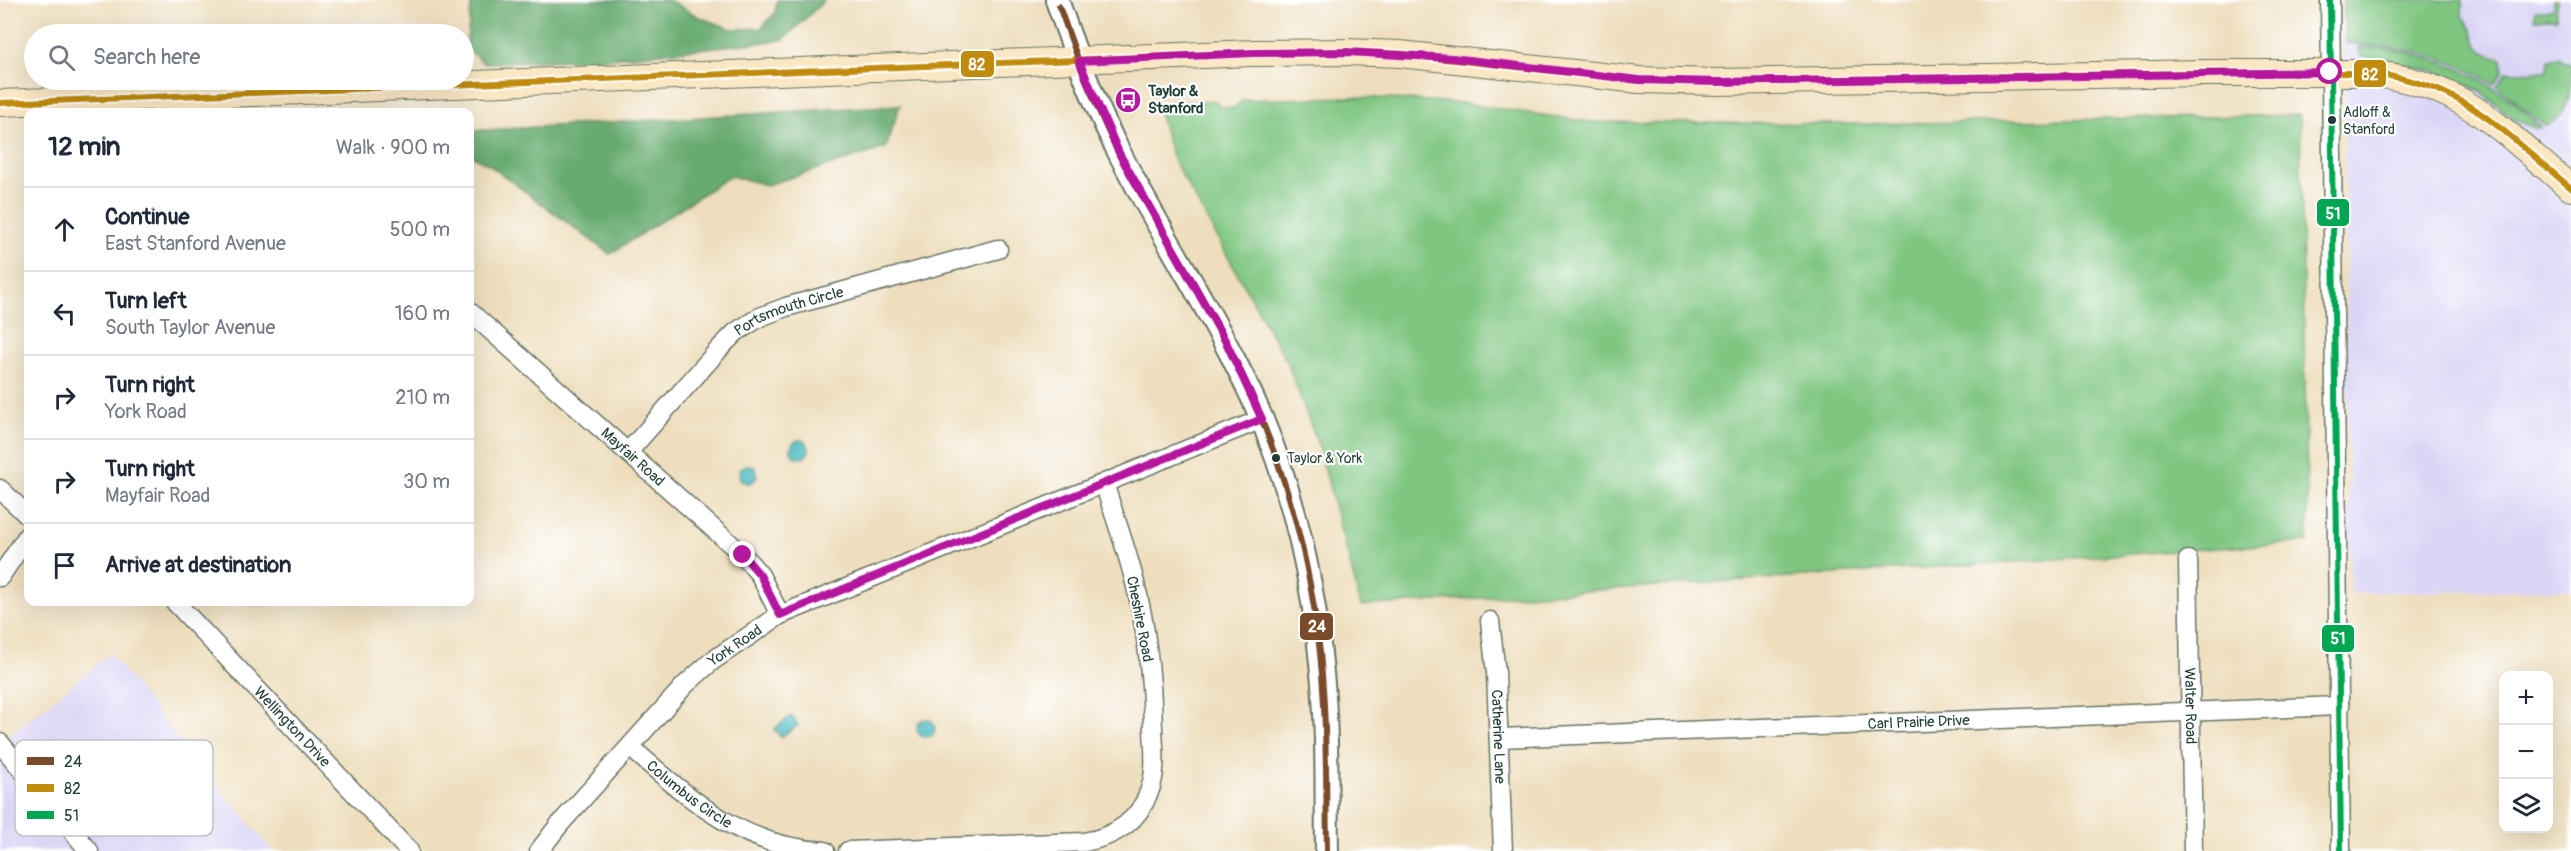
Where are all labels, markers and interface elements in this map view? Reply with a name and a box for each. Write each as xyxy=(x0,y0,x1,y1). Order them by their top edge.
search box xyxy=(24,24,474,90)
icon: search xyxy=(45,41,78,74)
text: Search here xyxy=(93,43,200,71)
line badge: 82 xyxy=(960,50,995,78)
text: 82 xyxy=(968,55,986,75)
route start xyxy=(2316,58,2342,84)
line badge: 82 xyxy=(2353,59,2387,88)
text: 82 xyxy=(2361,65,2379,85)
place label: Taylor & Stanford xyxy=(1147,82,1203,118)
bus stop icon: Taylor & Stanford xyxy=(1113,85,1143,115)
place label: Adloff & Stanford xyxy=(2343,104,2395,138)
marker: Adloff & Stanford xyxy=(2326,114,2338,126)
text: 12 min xyxy=(48,131,121,163)
text: Walk · 900 m xyxy=(336,135,450,160)
line badge: 51 xyxy=(2316,198,2350,227)
text: Continue xyxy=(105,203,189,231)
text: 51 xyxy=(2326,204,2340,224)
icon: ahead xyxy=(48,213,81,246)
text: 500 m xyxy=(390,217,450,242)
text: East Stanford Avenue xyxy=(105,231,286,256)
street label: Portsmouth Circle xyxy=(731,283,846,341)
text: Turn left xyxy=(105,287,187,315)
icon: left xyxy=(48,297,81,330)
text: 160 m xyxy=(395,301,450,326)
text: South Taylor Avenue xyxy=(105,315,275,340)
text: Turn right xyxy=(105,371,195,399)
icon: right xyxy=(48,381,81,414)
text: 210 m xyxy=(395,385,450,410)
text: York Road xyxy=(105,399,187,424)
street label: Mayfair Road xyxy=(597,424,668,491)
place label: Taylor & York xyxy=(1287,450,1362,467)
marker: Taylor & York xyxy=(1270,452,1282,464)
text: Turn right xyxy=(105,455,195,483)
icon: right xyxy=(48,465,81,498)
text: 30 m xyxy=(403,469,450,494)
text: Mayfair Road xyxy=(105,483,210,508)
route end xyxy=(729,541,755,567)
icon: arrive xyxy=(48,549,81,582)
text: Arrive at destination xyxy=(105,551,291,579)
street label: Cheshire Road xyxy=(1122,575,1157,664)
line badge: 24 xyxy=(1299,612,1334,641)
text: 24 xyxy=(1308,617,1327,637)
street label: York Road xyxy=(704,621,766,672)
line badge: 51 xyxy=(2321,624,2355,653)
text: 51 xyxy=(2331,629,2345,649)
street label: Walter Road xyxy=(2180,668,2200,744)
map controls xyxy=(2499,671,2553,833)
button: + xyxy=(2499,671,2553,725)
street label: Wellington Drive xyxy=(249,683,335,772)
street label: Catherine Lane xyxy=(1487,689,1509,785)
street label: Carl Prairie Drive xyxy=(1867,711,1971,734)
button: − xyxy=(2499,725,2553,779)
legend xyxy=(15,740,213,836)
text: 24 xyxy=(64,752,82,772)
street label: Columbus Circle xyxy=(642,757,736,833)
text: 82 xyxy=(64,779,81,799)
button: layers xyxy=(2499,779,2553,833)
text: 51 xyxy=(64,806,79,826)

